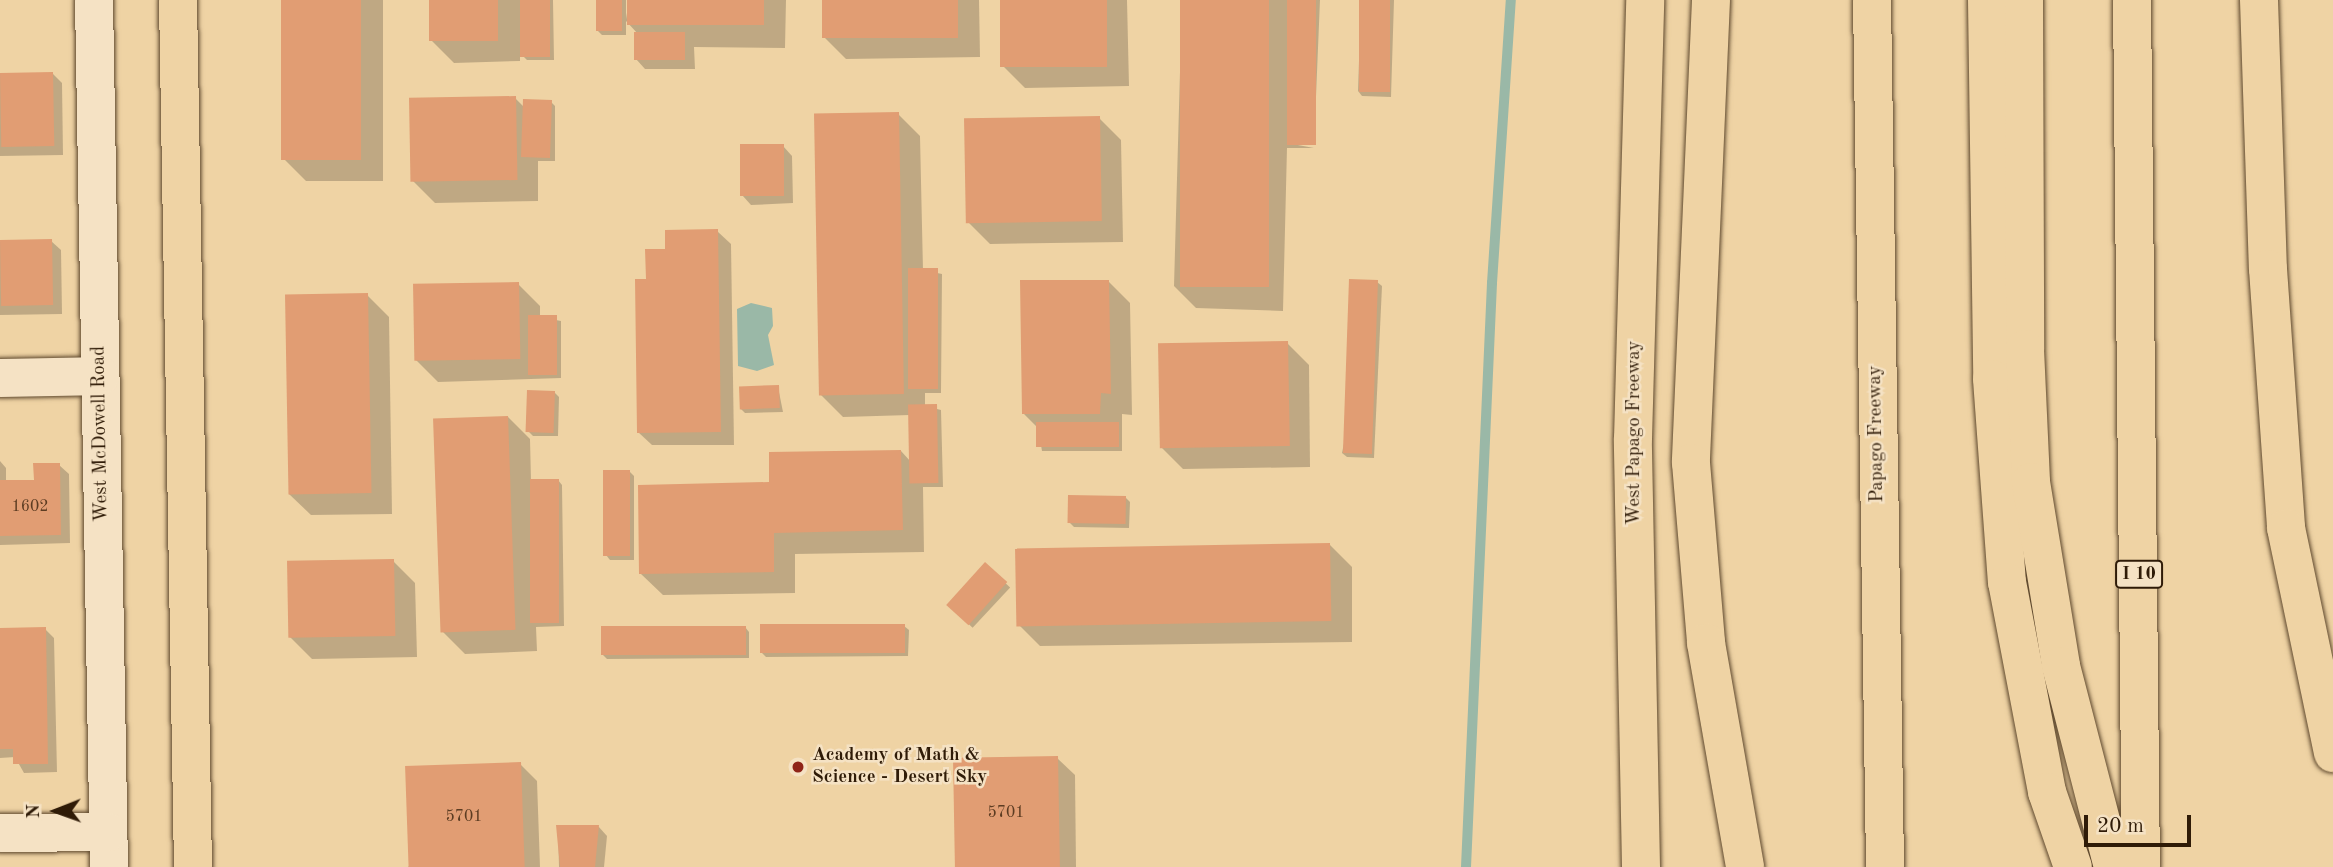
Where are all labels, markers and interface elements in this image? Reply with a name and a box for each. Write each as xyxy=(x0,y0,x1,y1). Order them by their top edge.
street label: West Papago Freeway xyxy=(1624,341,1646,525)
street label: West McDowell Road xyxy=(88,346,114,522)
street label: Papago Freeway xyxy=(1864,365,1890,503)
house number: 1602 xyxy=(11,497,49,517)
road number: I 10 xyxy=(2114,560,2164,588)
place label: Academy of Math & Science - Desert Sky xyxy=(812,745,987,789)
marker: Academy of Math & Science - Desert Sky xyxy=(790,759,806,775)
north arrow xyxy=(21,776,91,846)
scale bar xyxy=(2088,800,2195,844)
house number: 5701 xyxy=(987,803,1025,823)
text: N xyxy=(25,804,44,819)
house number: 5701 xyxy=(445,807,483,827)
text: 20 m xyxy=(2097,816,2144,837)

